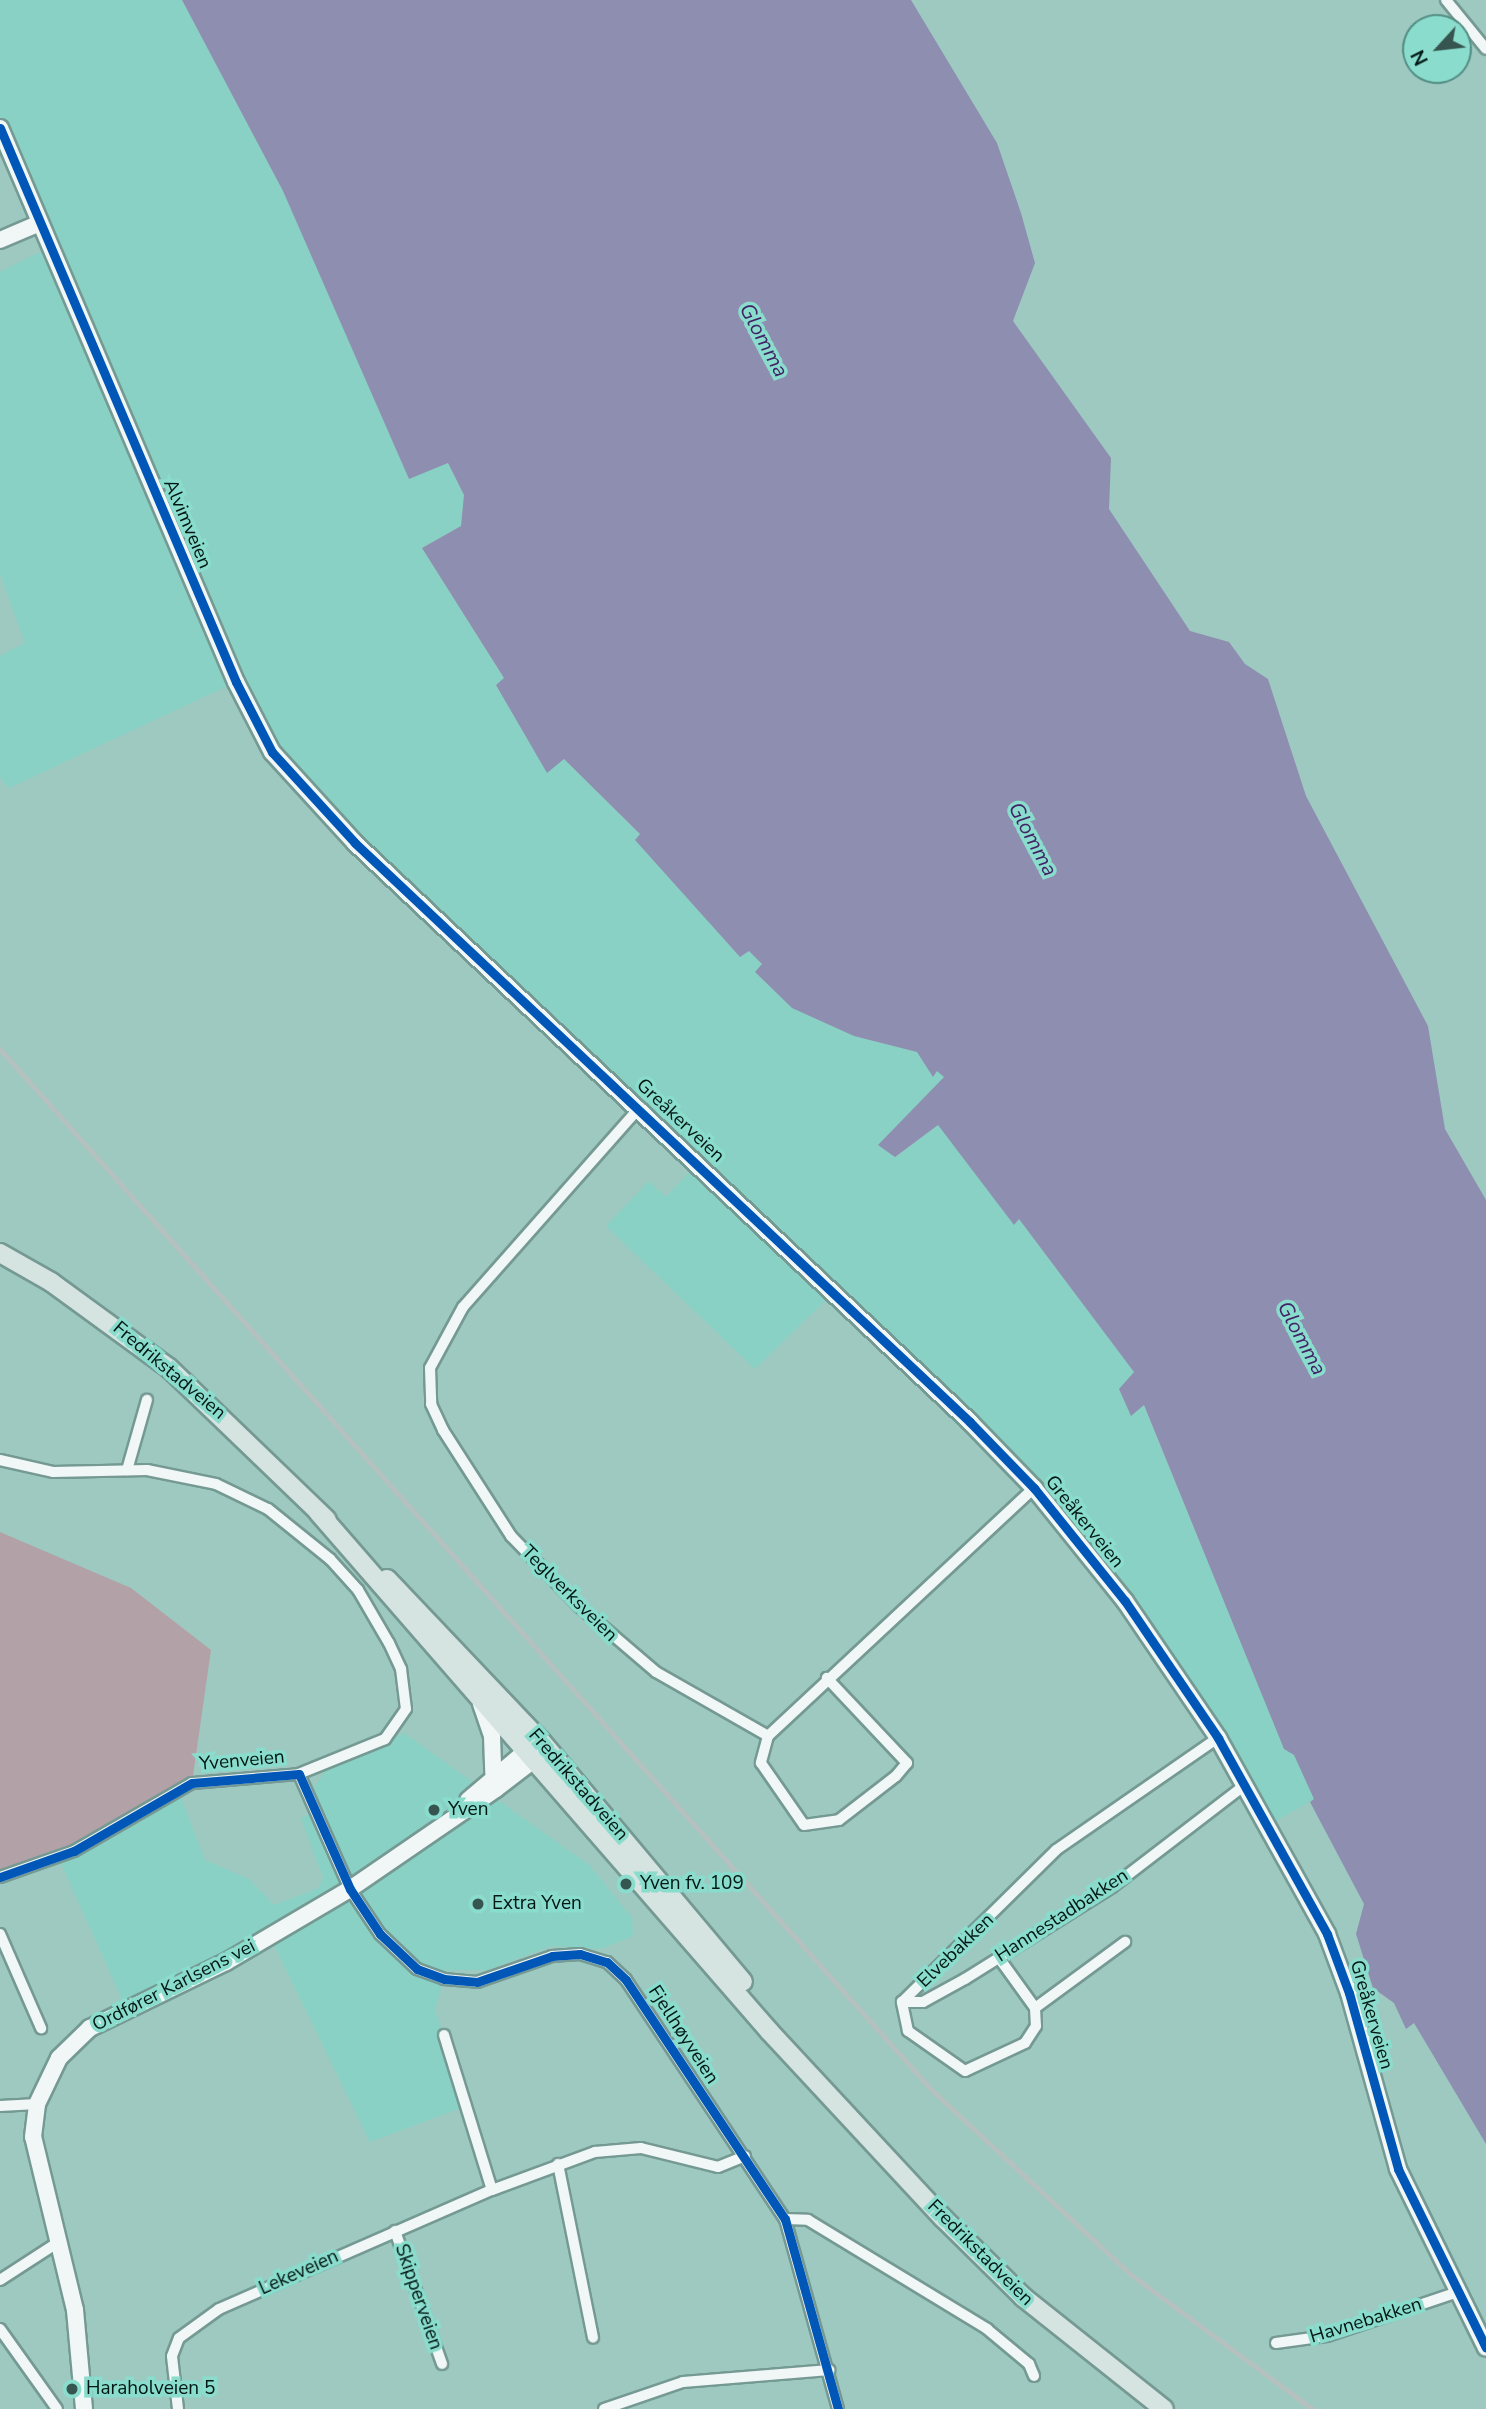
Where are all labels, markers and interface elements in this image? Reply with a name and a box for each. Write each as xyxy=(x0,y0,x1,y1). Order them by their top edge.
north arrow xyxy=(1402,14,1472,84)
text: N xyxy=(1405,45,1435,70)
water label: Glomma xyxy=(734,299,794,381)
street label: Alvimveien xyxy=(158,476,216,572)
water label: Glomma xyxy=(1003,798,1063,880)
street label: Greåkerveien xyxy=(631,1074,729,1168)
water label: Glomma xyxy=(1272,1297,1332,1379)
street label: Fredrikstadveien xyxy=(108,1317,230,1425)
street label: Greåkerveien xyxy=(1040,1471,1128,1573)
street label: Teglverksveien xyxy=(516,1541,622,1647)
street label: Fredrikstadveien xyxy=(523,1724,633,1846)
street label: Yvenveien xyxy=(198,1746,286,1776)
place label: Yven xyxy=(448,1799,489,1821)
marker: Yven xyxy=(426,1802,442,1818)
street label: Hannestadbakken xyxy=(991,1865,1133,1967)
place label: Yven fv. 109 xyxy=(640,1873,744,1895)
marker: Yven fv. 109 xyxy=(618,1876,634,1892)
place label: Extra Yven xyxy=(492,1893,582,1915)
marker: Extra Yven xyxy=(470,1896,486,1912)
street label: Elvebakken xyxy=(913,1909,999,1993)
street label: Ordfører Karlsens vei xyxy=(89,1935,259,2037)
street label: Greåkerveien xyxy=(1345,1958,1397,2072)
street label: Fjellhøyveien xyxy=(643,1982,723,2088)
street label: Fredrikstadveien xyxy=(922,2195,1038,2311)
street label: Skipperveien xyxy=(389,2241,447,2353)
street label: Lekeveien xyxy=(256,2245,342,2301)
street label: Havnebakken xyxy=(1307,2293,1425,2349)
place label: Haraholveien 5 xyxy=(86,2378,215,2400)
marker: Haraholveien 5 xyxy=(64,2381,80,2397)

